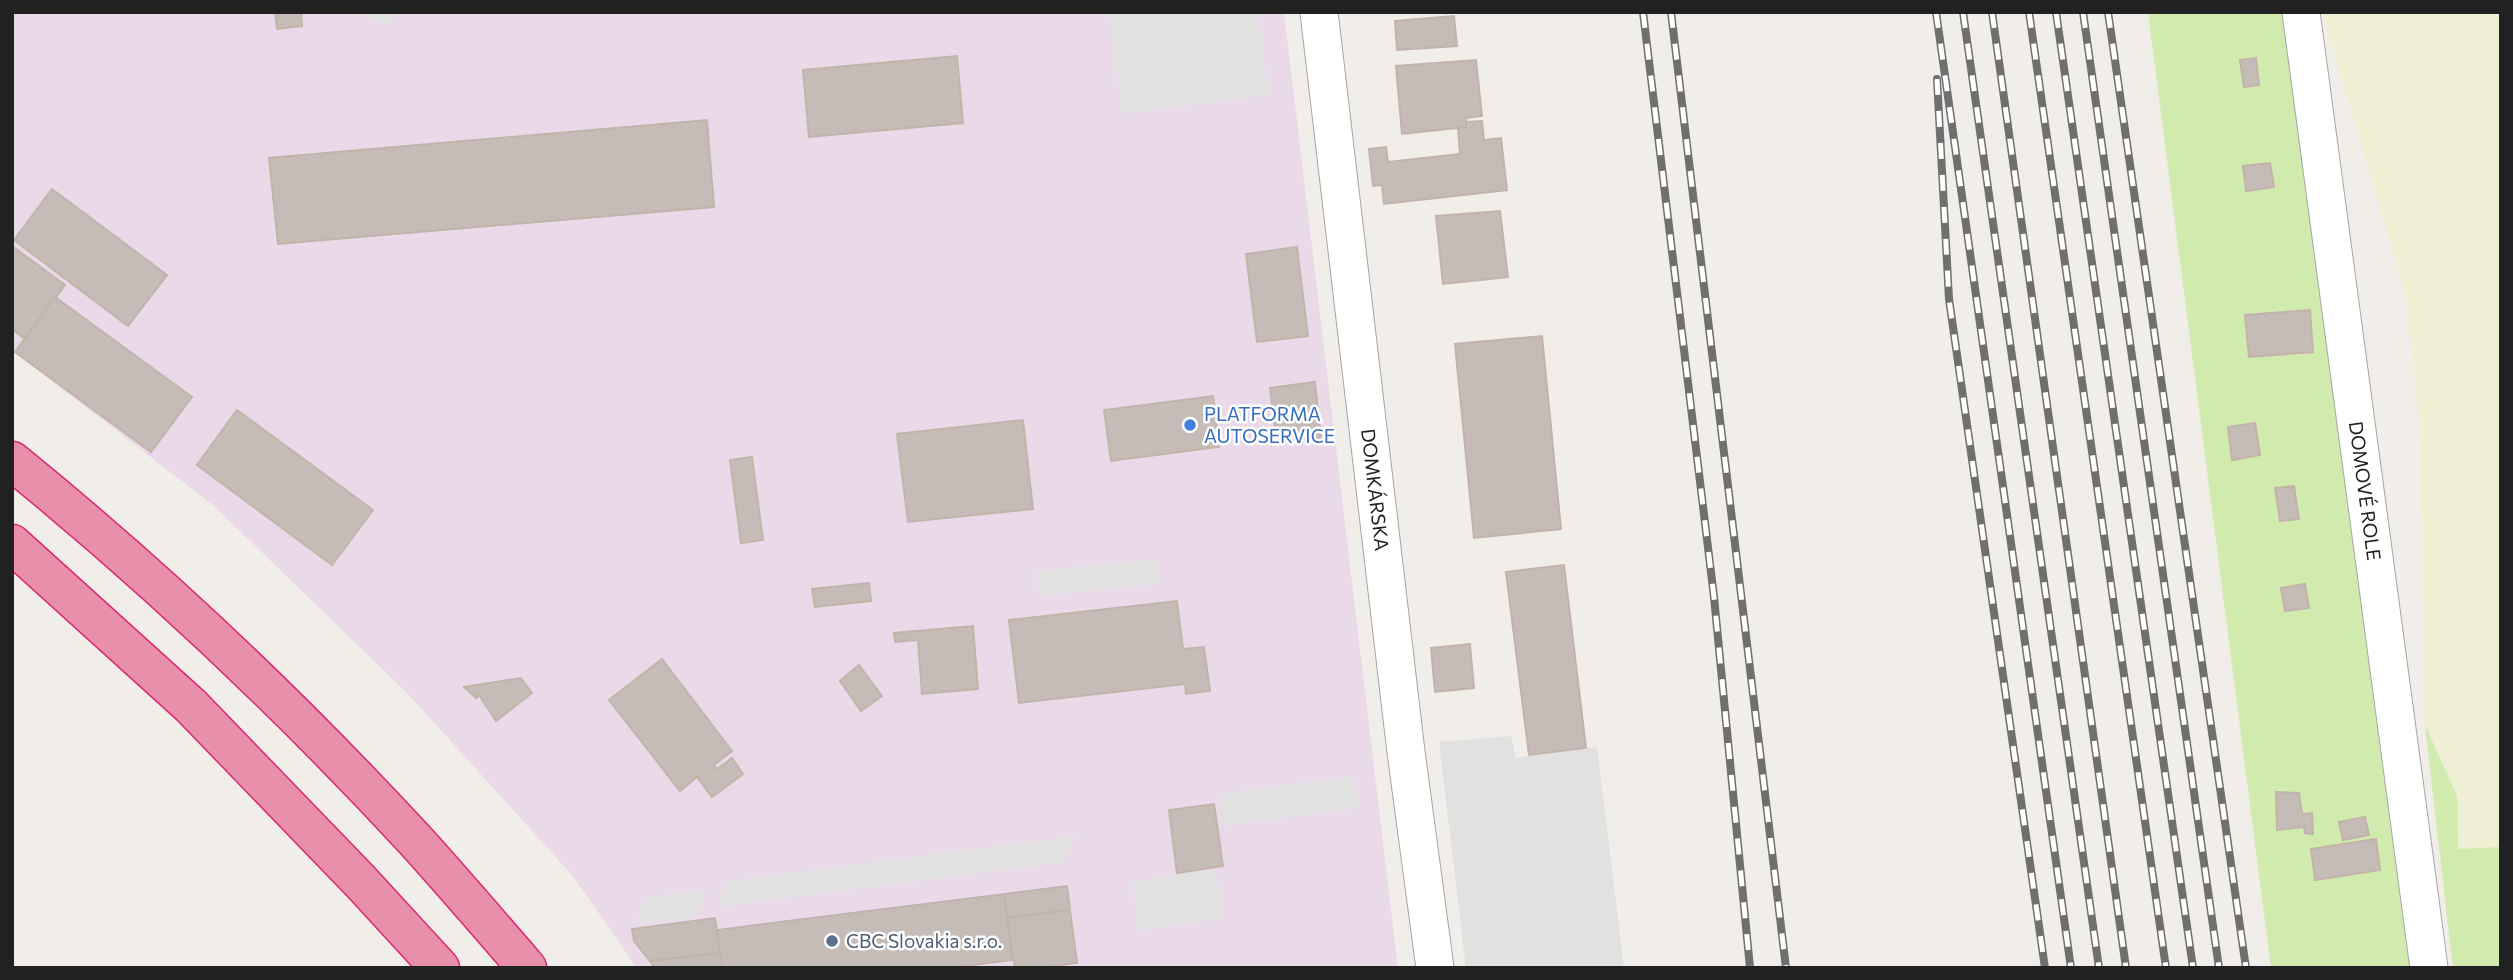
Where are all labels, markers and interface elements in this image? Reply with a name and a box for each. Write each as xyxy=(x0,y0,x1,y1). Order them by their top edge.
place label: PLATFORMA AUTOSERVICE xyxy=(1204,402,1335,447)
marker: PLATFORMA AUTOSERVICE xyxy=(1182,417,1198,433)
street label: DOMOVÉ ROLE xyxy=(2345,420,2386,562)
street label: DOMKÁRSKA xyxy=(1357,427,1394,552)
place label: CBC Slovakia s.r.o. xyxy=(846,929,1002,952)
marker: CBC Slovakia s.r.o. xyxy=(824,933,840,949)

